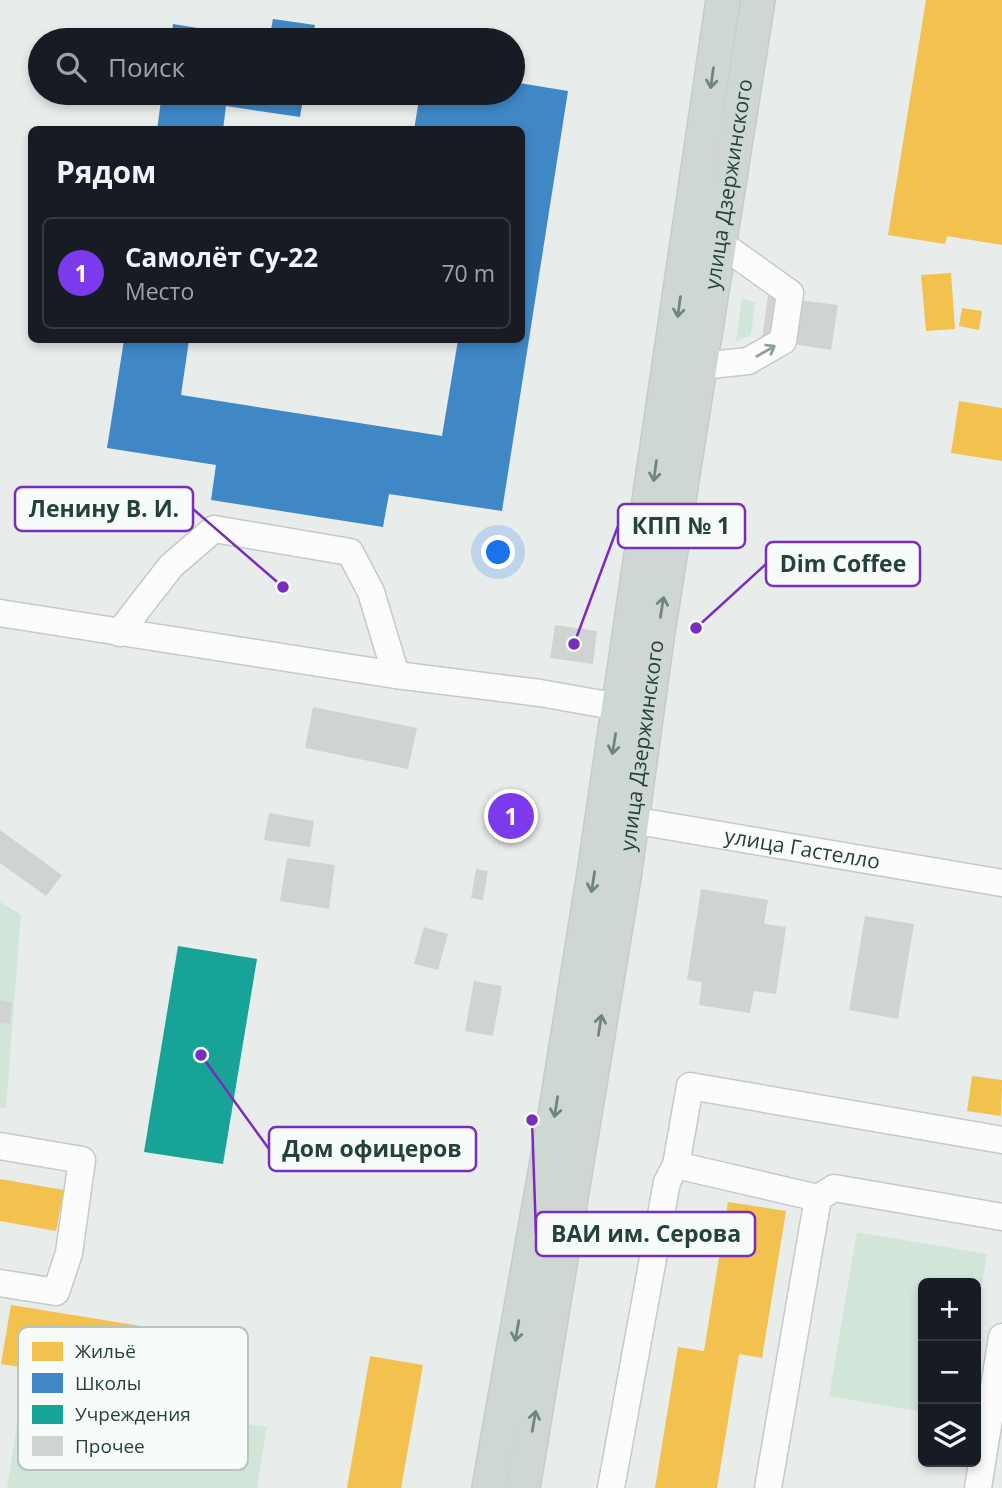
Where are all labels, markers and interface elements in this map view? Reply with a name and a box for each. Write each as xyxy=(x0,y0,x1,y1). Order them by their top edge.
search box xyxy=(28,28,525,105)
icon: search xyxy=(52,48,90,86)
text: Поиск xyxy=(108,49,185,85)
one-way arrow xyxy=(705,66,718,89)
street label: улица Дзержинского xyxy=(697,77,758,291)
text: Рядом xyxy=(56,151,156,192)
text: Самолёт Су-22 xyxy=(125,239,318,275)
text: 1 xyxy=(74,257,88,289)
text: 70 m xyxy=(441,257,495,289)
text: Место xyxy=(125,275,194,307)
one-way arrow xyxy=(672,295,685,318)
one-way arrow xyxy=(755,344,775,358)
one-way arrow xyxy=(648,459,661,481)
callout: Ленину В. И. xyxy=(15,487,193,531)
text: Ленину В. И. xyxy=(29,492,179,524)
callout: КПП № 1 xyxy=(618,504,745,548)
text: КПП № 1 xyxy=(632,509,730,541)
your location xyxy=(481,535,515,569)
callout: Dim Coffee xyxy=(766,542,920,586)
text: Dim Coffee xyxy=(780,547,906,579)
one-way arrow xyxy=(656,596,669,619)
street label: улица Дзержинского xyxy=(613,638,670,853)
one-way arrow xyxy=(607,732,620,755)
pin: 1 xyxy=(488,790,534,842)
street label: улица Гастелло xyxy=(723,821,882,875)
one-way arrow xyxy=(586,871,599,893)
one-way arrow xyxy=(594,1014,607,1037)
one-way arrow xyxy=(549,1095,562,1118)
callout: Дом офицеров xyxy=(269,1127,476,1171)
text: Дом офицеров xyxy=(282,1132,462,1164)
callout: ВАИ им. Серова xyxy=(536,1212,755,1256)
text: ВАИ им. Серова xyxy=(551,1217,741,1249)
map controls xyxy=(918,1278,981,1467)
button: + xyxy=(918,1278,981,1341)
one-way arrow xyxy=(510,1319,523,1342)
legend xyxy=(18,1327,248,1470)
text: Жильё xyxy=(75,1338,136,1364)
button: − xyxy=(918,1341,981,1404)
text: Школы xyxy=(75,1370,141,1396)
text: Учреждения xyxy=(75,1401,191,1427)
button: layers xyxy=(918,1404,981,1467)
one-way arrow xyxy=(528,1410,542,1433)
text: Прочее xyxy=(75,1433,145,1459)

